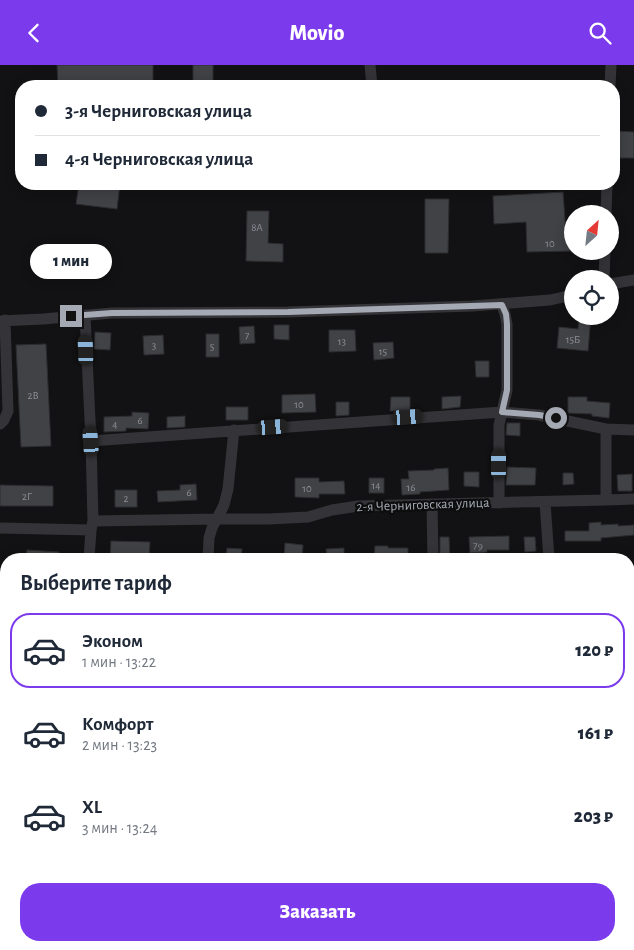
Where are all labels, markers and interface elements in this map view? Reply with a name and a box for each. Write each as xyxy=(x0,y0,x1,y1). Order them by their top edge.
icon: back xyxy=(20,19,48,47)
icon: search xyxy=(586,19,614,47)
text: Movio xyxy=(290,22,344,44)
text: 3-я Черниговская улица xyxy=(65,102,252,121)
text: 4-я Черниговская улица xyxy=(65,150,253,169)
north arrow xyxy=(564,205,619,260)
map controls xyxy=(564,205,619,325)
house number: 8А xyxy=(251,222,263,233)
house number: 10 xyxy=(545,238,555,249)
callout: 1 мин xyxy=(30,243,112,279)
text: 1 мин xyxy=(53,253,89,269)
button: locate xyxy=(564,270,619,325)
route end xyxy=(60,305,82,327)
house number: 7 xyxy=(245,330,250,341)
house number: 15Б xyxy=(566,334,580,345)
car xyxy=(77,335,94,365)
house number: 13 xyxy=(338,336,347,347)
house number: 3 xyxy=(152,340,157,351)
house number: 5 xyxy=(210,341,215,352)
house number: 15 xyxy=(379,346,388,357)
house number: 2В xyxy=(27,390,39,401)
house number: 10 xyxy=(294,399,304,410)
route start xyxy=(545,407,567,429)
car xyxy=(392,408,423,426)
house number: 6 xyxy=(137,415,143,426)
car xyxy=(257,418,288,436)
house number: 4 xyxy=(112,419,118,430)
car xyxy=(82,426,99,456)
car xyxy=(491,449,506,479)
house number: 14 xyxy=(371,480,381,491)
house number: 16 xyxy=(407,482,415,493)
house number: 10 xyxy=(302,483,312,494)
house number: 6 xyxy=(186,487,192,498)
house number: 2Г xyxy=(22,491,32,502)
house number: 2 xyxy=(123,493,129,504)
street label: 2-я Черниговская улица xyxy=(356,496,490,514)
house number: 79 xyxy=(473,540,483,551)
text: Выберите тариф xyxy=(20,572,172,594)
icon: car xyxy=(22,628,67,673)
text: Эконом xyxy=(82,632,143,651)
text: 120 ₽ xyxy=(575,641,613,660)
text: 1 мин · 13:22 xyxy=(82,654,156,670)
icon: car xyxy=(22,711,67,756)
text: Комфорт xyxy=(82,715,153,734)
text: 161 ₽ xyxy=(578,724,613,743)
text: 2 мин · 13:23 xyxy=(82,737,157,753)
icon: car xyxy=(22,794,67,839)
text: XL xyxy=(82,798,102,817)
text: 203 ₽ xyxy=(574,807,613,826)
text: 3 мин · 13:24 xyxy=(82,820,158,836)
button: Заказать xyxy=(20,883,615,941)

